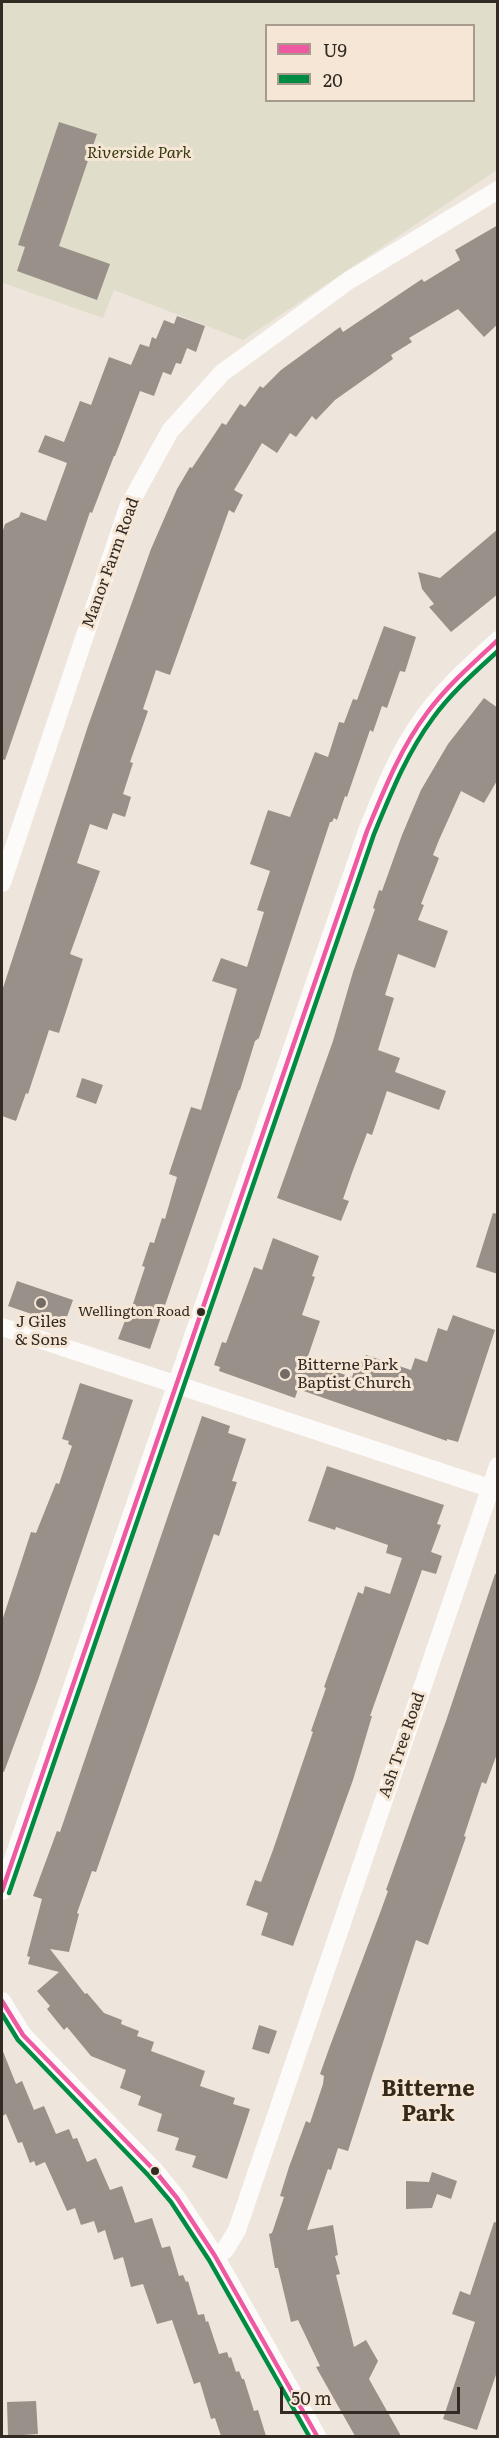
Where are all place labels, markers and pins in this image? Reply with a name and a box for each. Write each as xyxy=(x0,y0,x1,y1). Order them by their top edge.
marker: J Giles & Sons xyxy=(34,1296,48,1310)
place label: Wellington Road xyxy=(78,1304,190,1320)
marker: Wellington Road xyxy=(195,1306,207,1318)
place label: J Giles & Sons xyxy=(15,1312,67,1350)
place label: Bitterne Park Baptist Church xyxy=(297,1355,411,1393)
marker: Bitterne Park Baptist Church xyxy=(278,1367,292,1381)
unlabelled marker xyxy=(149,2165,161,2177)

